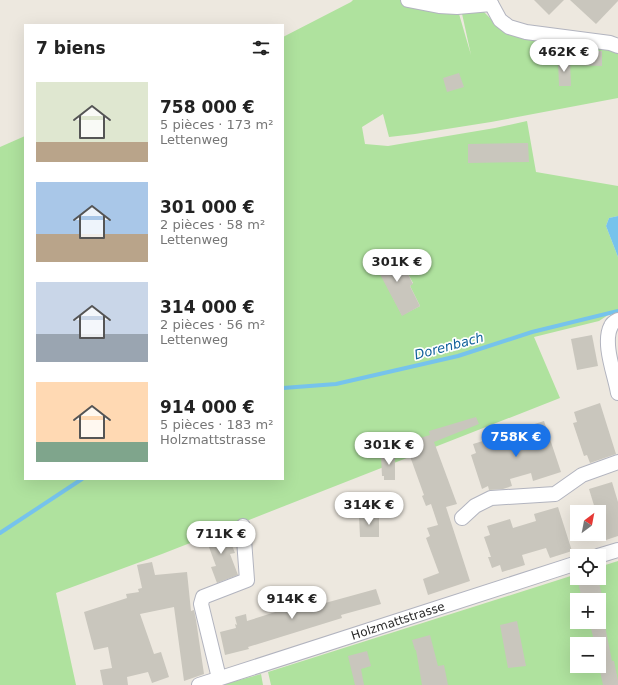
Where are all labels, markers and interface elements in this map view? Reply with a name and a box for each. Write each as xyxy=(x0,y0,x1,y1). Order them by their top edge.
icon: filters xyxy=(250,37,272,59)
text: 7 biens xyxy=(36,38,106,58)
pin: 462K € xyxy=(531,39,597,73)
text: 462K € xyxy=(539,44,589,59)
text: 758 000 € xyxy=(160,97,255,117)
icon: home xyxy=(68,98,116,146)
text: 5 pièces · 173 m² xyxy=(160,117,273,132)
text: Lettenweg xyxy=(160,132,228,147)
text: 301 000 € xyxy=(160,197,255,217)
icon: home xyxy=(68,198,116,246)
text: 2 pièces · 58 m² xyxy=(160,217,265,232)
text: Lettenweg xyxy=(160,232,228,247)
pin: 301K € xyxy=(364,249,430,283)
text: 301K € xyxy=(372,254,422,269)
text: 314 000 € xyxy=(160,297,255,317)
icon: home xyxy=(68,298,116,346)
text: 2 pièces · 56 m² xyxy=(160,317,265,332)
water label: Dorenbach xyxy=(413,330,485,362)
text: Lettenweg xyxy=(160,332,228,347)
text: 914 000 € xyxy=(160,397,255,417)
icon: home xyxy=(68,398,116,446)
text: 5 pièces · 183 m² xyxy=(160,417,273,432)
pin: 758K € xyxy=(483,424,549,458)
text: 758K € xyxy=(491,429,541,444)
text: Holzmattstrasse xyxy=(160,432,266,447)
pin: 301K € xyxy=(356,432,422,466)
text: 301K € xyxy=(364,437,414,452)
pin: 314K € xyxy=(336,492,402,526)
text: 314K € xyxy=(344,497,394,512)
north arrow xyxy=(570,505,606,541)
map controls xyxy=(570,505,606,673)
pin: 711K € xyxy=(188,521,254,555)
text: 711K € xyxy=(196,526,246,541)
button: locate xyxy=(570,549,606,585)
pin: 914K € xyxy=(259,586,325,620)
text: 914K € xyxy=(267,591,317,606)
button: + xyxy=(570,593,606,629)
street label: Holzmattstrasse xyxy=(349,599,447,643)
button: − xyxy=(570,637,606,673)

